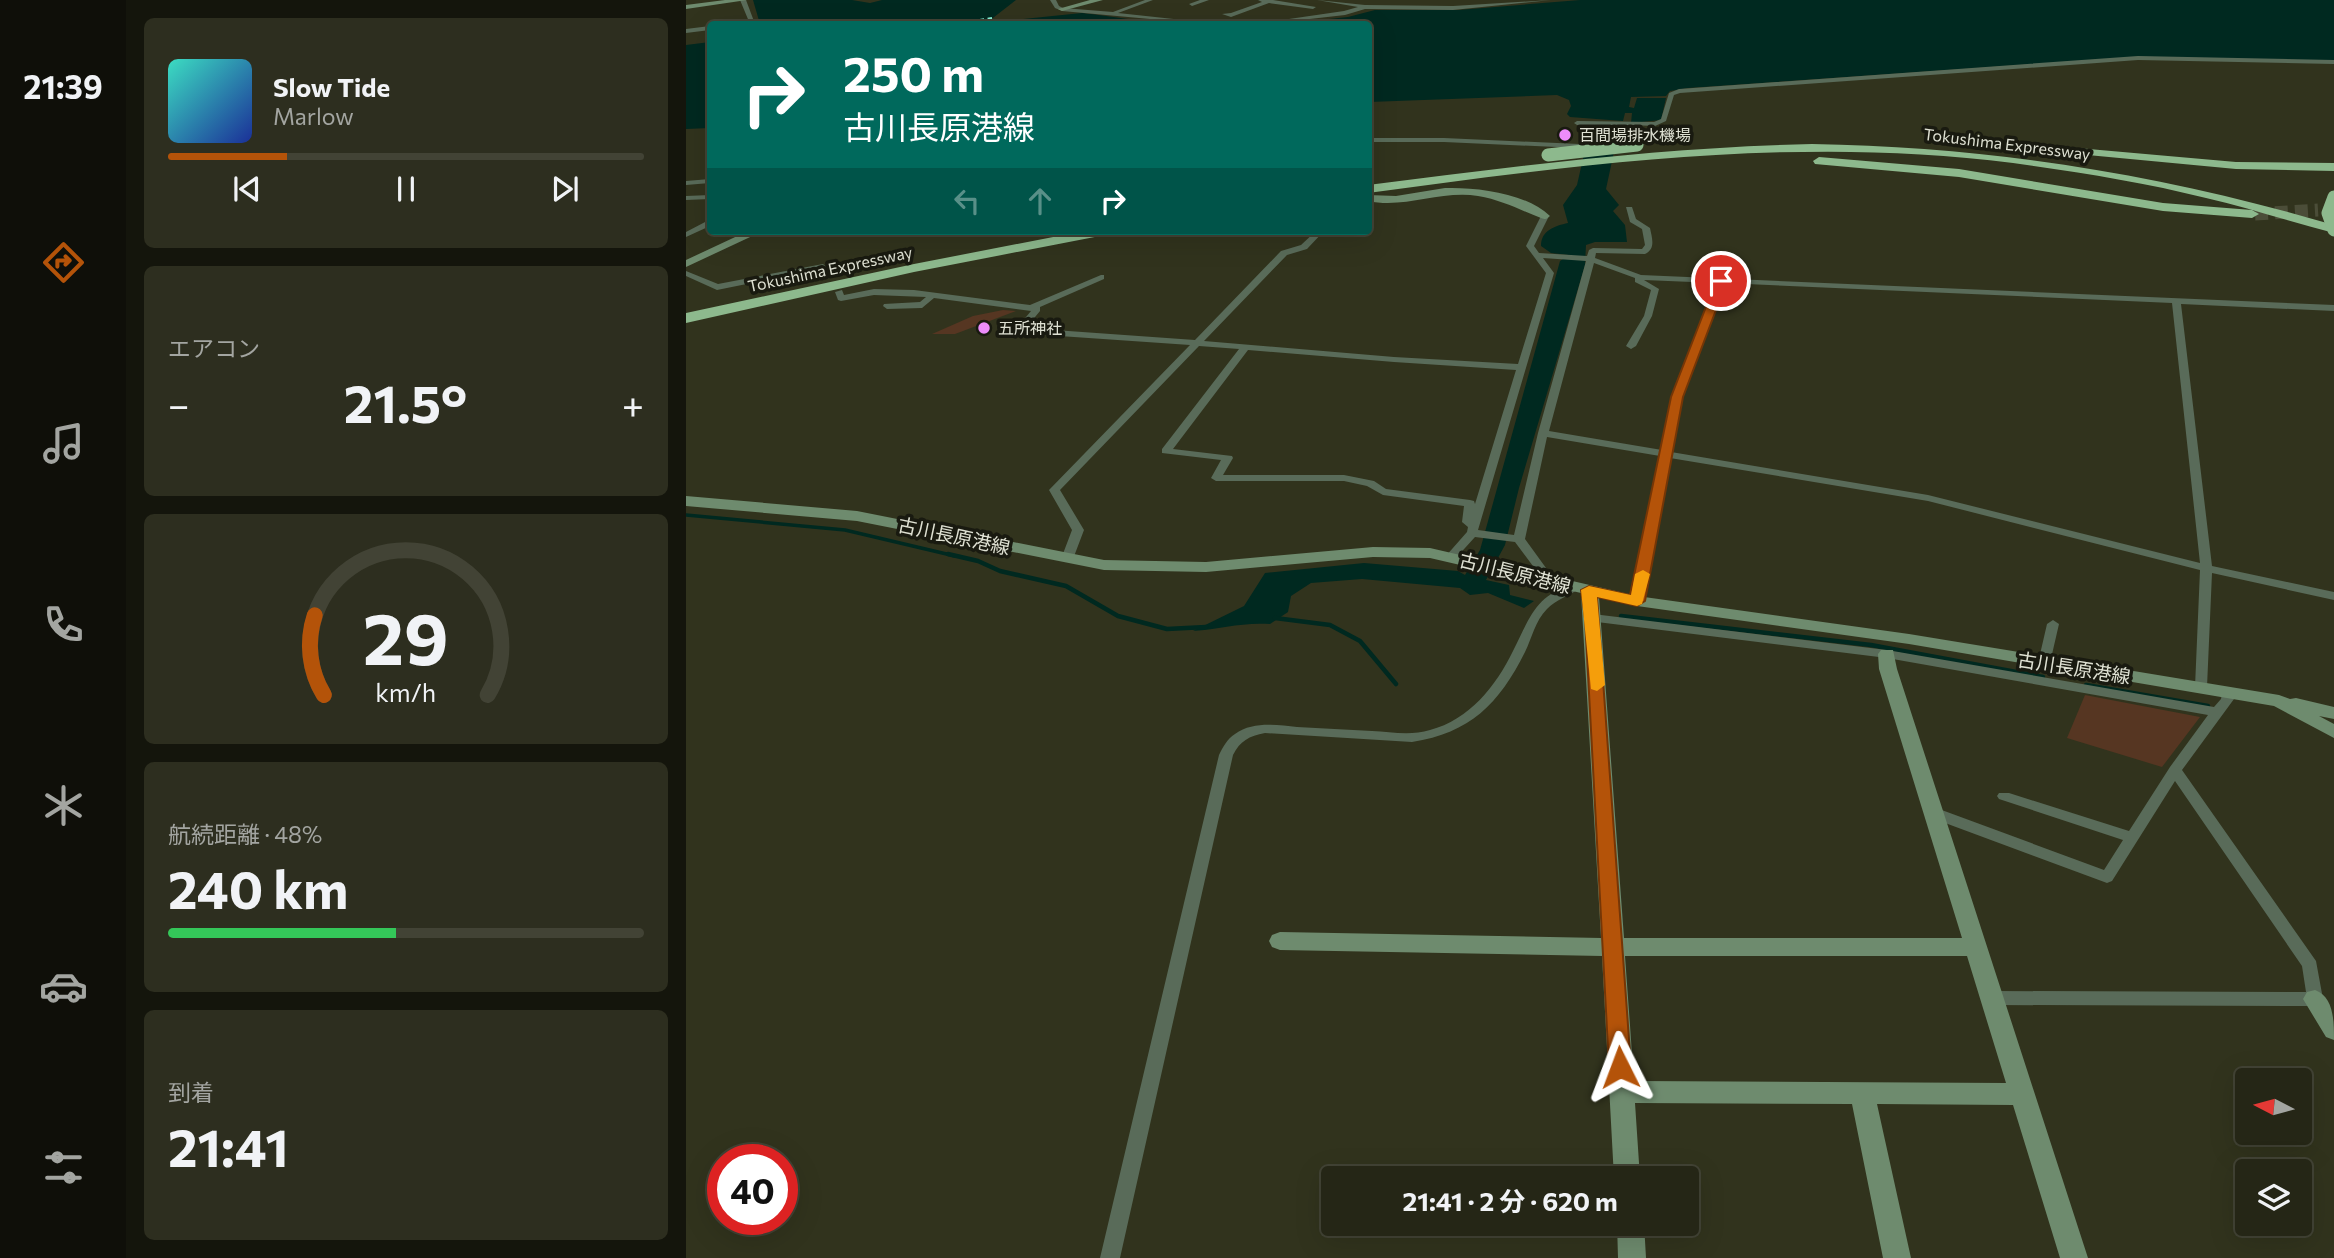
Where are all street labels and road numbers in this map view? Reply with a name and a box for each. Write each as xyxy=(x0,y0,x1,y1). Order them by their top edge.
street label: Tokushima Expressway xyxy=(1923,124,2091,163)
street label: Tokushima Expressway xyxy=(746,242,914,295)
street label: 古川長原港線 xyxy=(896,512,1012,559)
street label: 古川長原港線 xyxy=(1457,548,1573,597)
street label: 古川長原港線 xyxy=(2016,647,2132,688)

